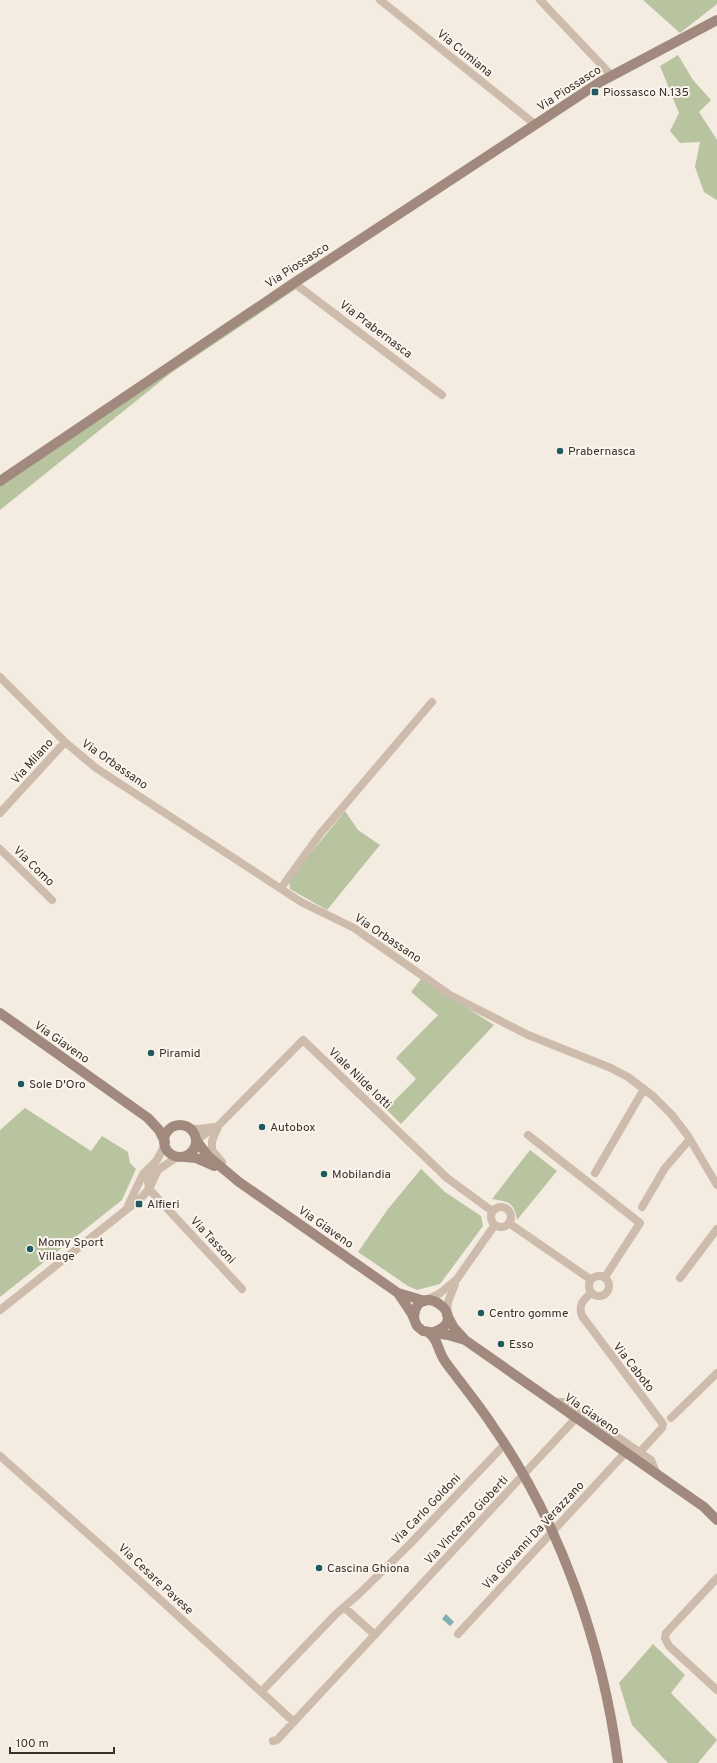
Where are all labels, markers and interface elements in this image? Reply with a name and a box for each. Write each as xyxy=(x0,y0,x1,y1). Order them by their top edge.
street label: Via Cumiana xyxy=(433,26,496,81)
street label: Via Piossasco xyxy=(535,62,605,115)
place label: Piossasco N.135 xyxy=(603,85,689,101)
marker: Piossasco N.135 xyxy=(590,87,600,97)
street label: Via Piossasco xyxy=(263,239,333,292)
street label: Via Prabernasca xyxy=(336,297,415,362)
place label: Prabernasca xyxy=(568,444,635,460)
marker: Prabernasca xyxy=(555,446,565,456)
street label: Via Milano xyxy=(8,735,58,788)
street label: Via Orbassano xyxy=(78,736,151,794)
street label: Via Como xyxy=(9,843,58,891)
street label: Via Orbassano xyxy=(351,910,424,967)
street label: Via Giaveno xyxy=(31,1018,92,1068)
street label: Viale Nilde Iotti xyxy=(324,1044,394,1113)
place label: Piramid xyxy=(159,1046,200,1062)
marker: Piramid xyxy=(146,1048,156,1058)
place label: Sole D'Oro xyxy=(29,1077,86,1093)
marker: Sole D'Oro xyxy=(16,1079,26,1089)
place label: Autobox xyxy=(270,1120,316,1136)
marker: Autobox xyxy=(257,1122,267,1132)
place label: Mobilandia xyxy=(332,1167,391,1183)
marker: Mobilandia xyxy=(319,1169,329,1179)
place label: Alfieri xyxy=(147,1197,180,1213)
marker: Alfieri xyxy=(134,1199,144,1209)
street label: Via Giaveno xyxy=(295,1203,356,1253)
street label: Via Tassoni xyxy=(186,1213,238,1268)
place label: Momy Sport Village xyxy=(38,1235,104,1265)
marker: Momy Sport Village xyxy=(25,1244,35,1254)
place label: Centro gomme xyxy=(489,1306,568,1322)
marker: Centro gomme xyxy=(476,1308,486,1318)
place label: Esso xyxy=(509,1337,534,1353)
marker: Esso xyxy=(496,1339,506,1349)
street label: Via Caboto xyxy=(609,1340,658,1396)
street label: Via Giaveno xyxy=(561,1390,622,1440)
street label: Via Carlo Goldoni xyxy=(389,1471,465,1549)
street label: Via Vincenzo Gioberti xyxy=(421,1473,512,1569)
street label: Via Giovanni Da Verazzano xyxy=(479,1478,588,1593)
street label: Via Cesare Pavese xyxy=(114,1541,197,1619)
place label: Cascina Ghiona xyxy=(327,1561,409,1577)
marker: Cascina Ghiona xyxy=(314,1563,324,1573)
scale bar xyxy=(10,1729,114,1755)
text: 100 m xyxy=(16,1736,49,1752)

